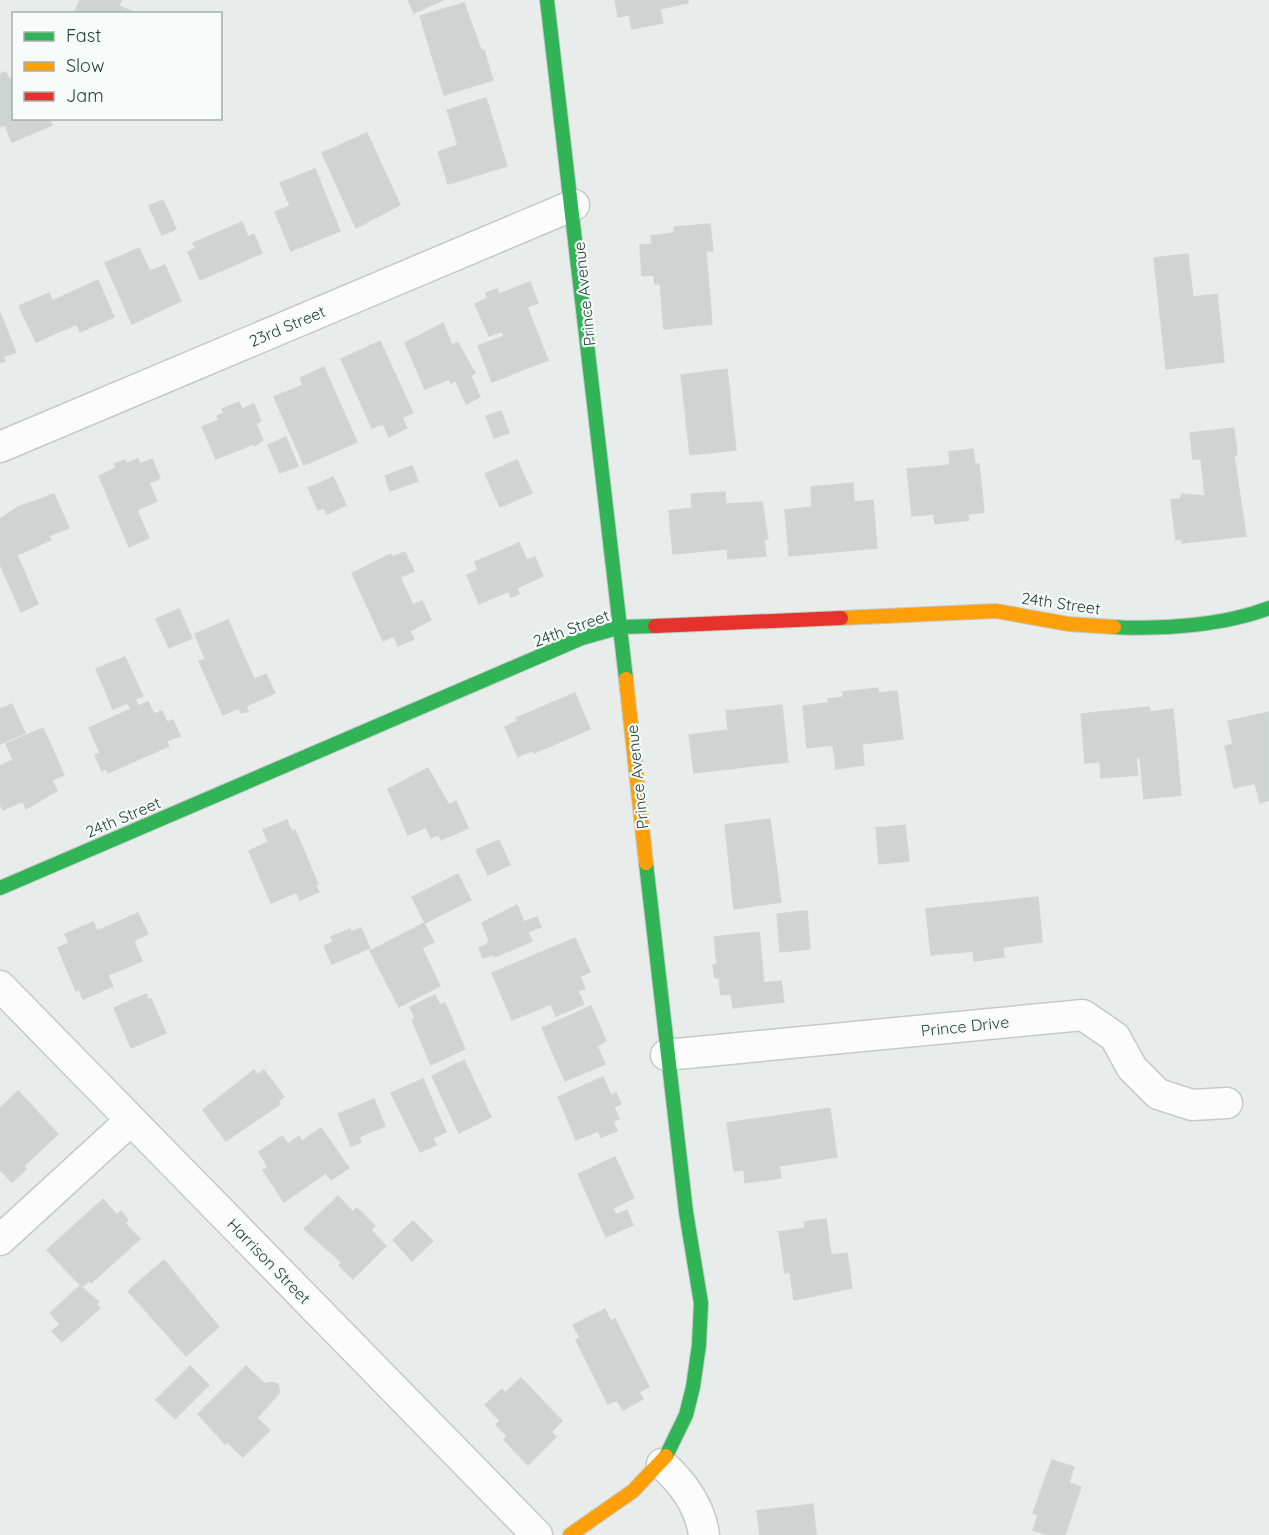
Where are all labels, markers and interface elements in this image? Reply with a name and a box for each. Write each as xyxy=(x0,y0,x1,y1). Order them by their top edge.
legend xyxy=(12,12,222,120)
text: Fast xyxy=(66,24,101,47)
text: Slow xyxy=(66,54,104,77)
text: Jam xyxy=(66,84,104,107)
street label: Prince Avenue xyxy=(569,241,599,347)
street label: 23rd Street xyxy=(246,301,328,351)
street label: 24th Street xyxy=(1020,588,1102,618)
street label: 24th Street xyxy=(530,605,612,651)
street label: Prince Avenue xyxy=(622,724,652,830)
street label: 24th Street xyxy=(82,792,164,842)
street label: Prince Drive xyxy=(920,1011,1010,1041)
street label: Harrison Street xyxy=(223,1214,315,1308)

